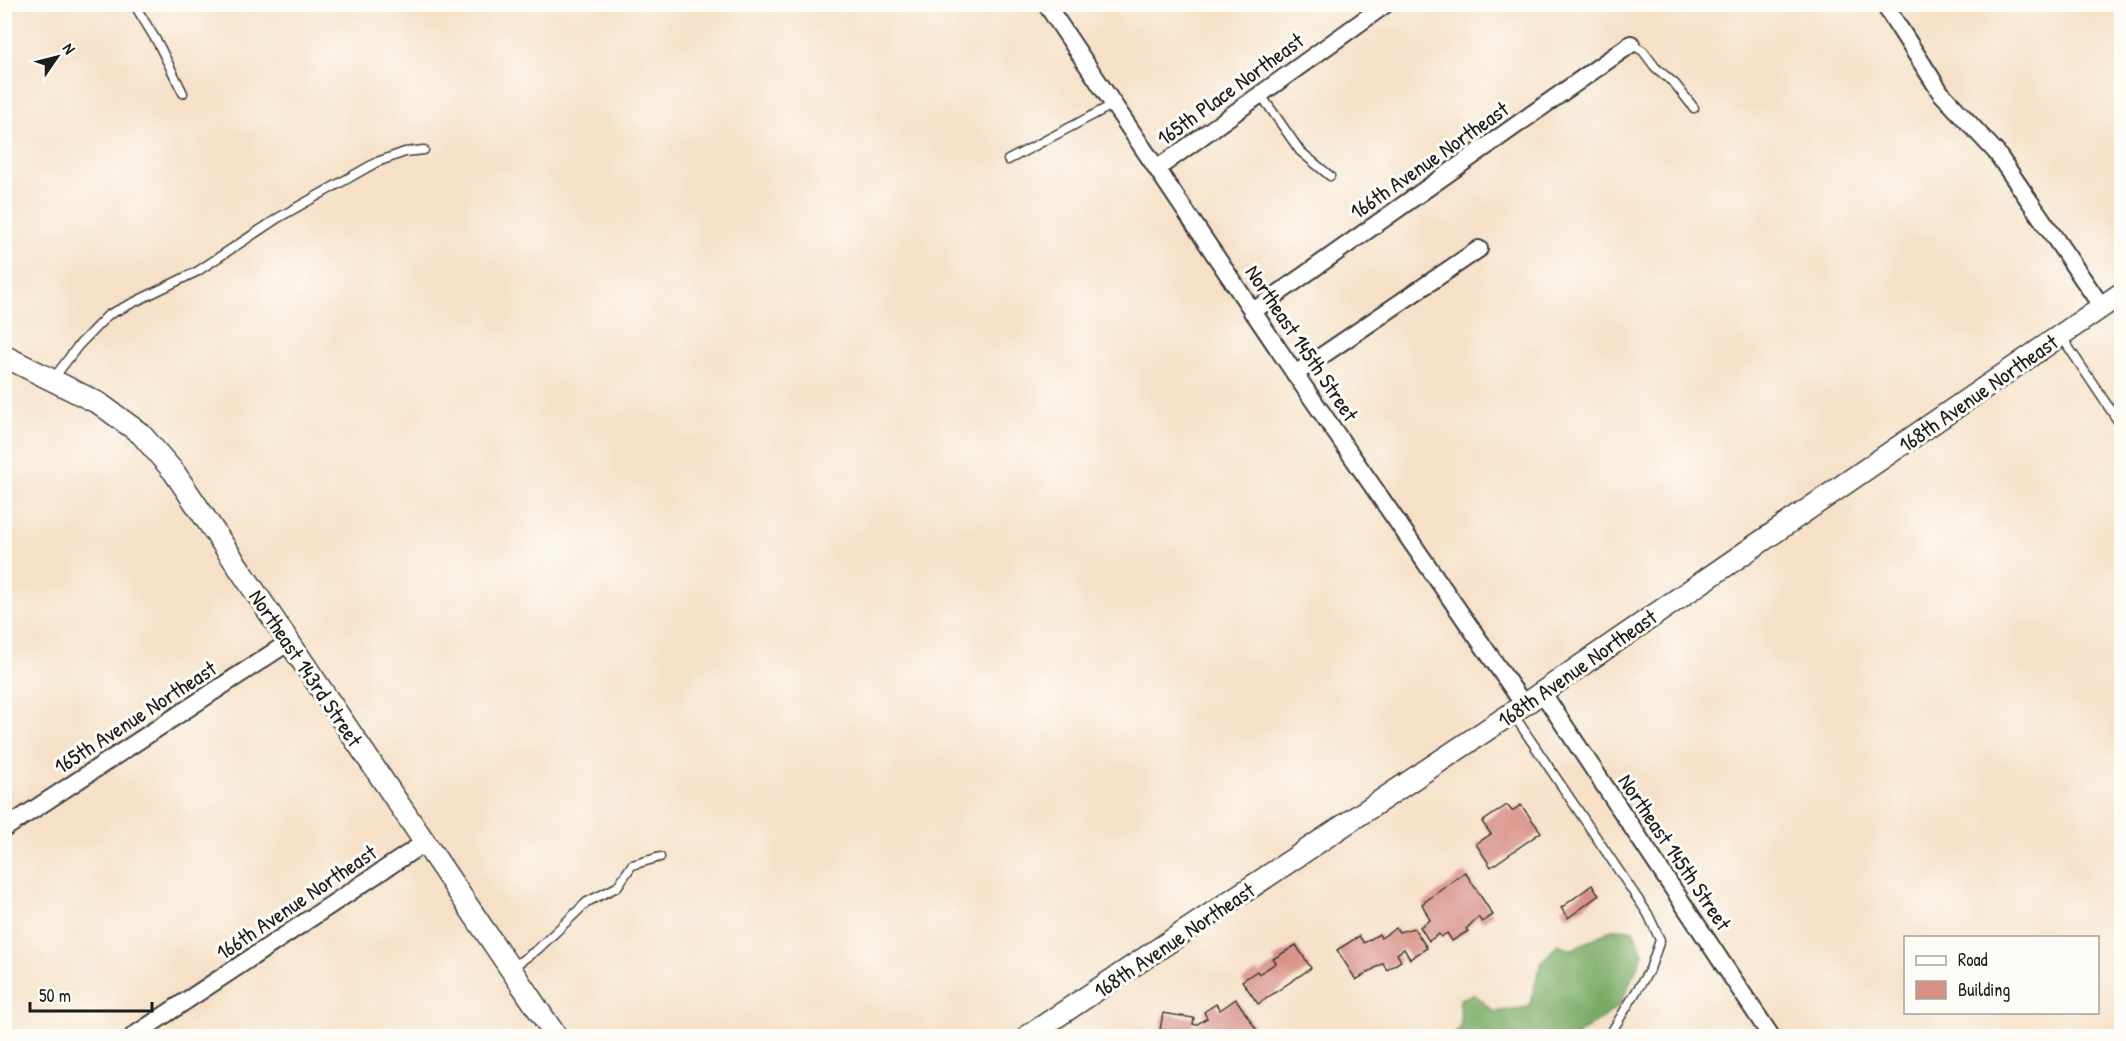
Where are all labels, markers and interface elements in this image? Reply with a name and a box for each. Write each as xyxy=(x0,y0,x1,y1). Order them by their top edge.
street label: 165th Place Northeast xyxy=(1151,25,1310,152)
north arrow xyxy=(27,27,87,87)
text: N xyxy=(58,39,81,59)
street label: 166th Avenue Northeast xyxy=(1344,94,1515,226)
street label: Northeast 145th Street xyxy=(1238,259,1366,428)
street label: 168th Avenue Northeast xyxy=(1892,326,2064,459)
street label: Northeast 143rd Street xyxy=(242,583,370,753)
street label: 168th Avenue Northeast xyxy=(1491,601,1663,734)
street label: 165th Avenue Northeast xyxy=(48,653,222,781)
street label: Northeast 145th Street xyxy=(1611,768,1739,937)
street label: 166th Avenue Northeast xyxy=(210,837,382,967)
street label: 168th Avenue Northeast xyxy=(1088,875,1261,1005)
legend xyxy=(1904,936,2099,1014)
text: Road xyxy=(1958,947,1988,972)
scale bar xyxy=(30,975,152,1013)
text: Building xyxy=(1958,977,2010,1002)
text: 50 m xyxy=(39,983,71,1008)

